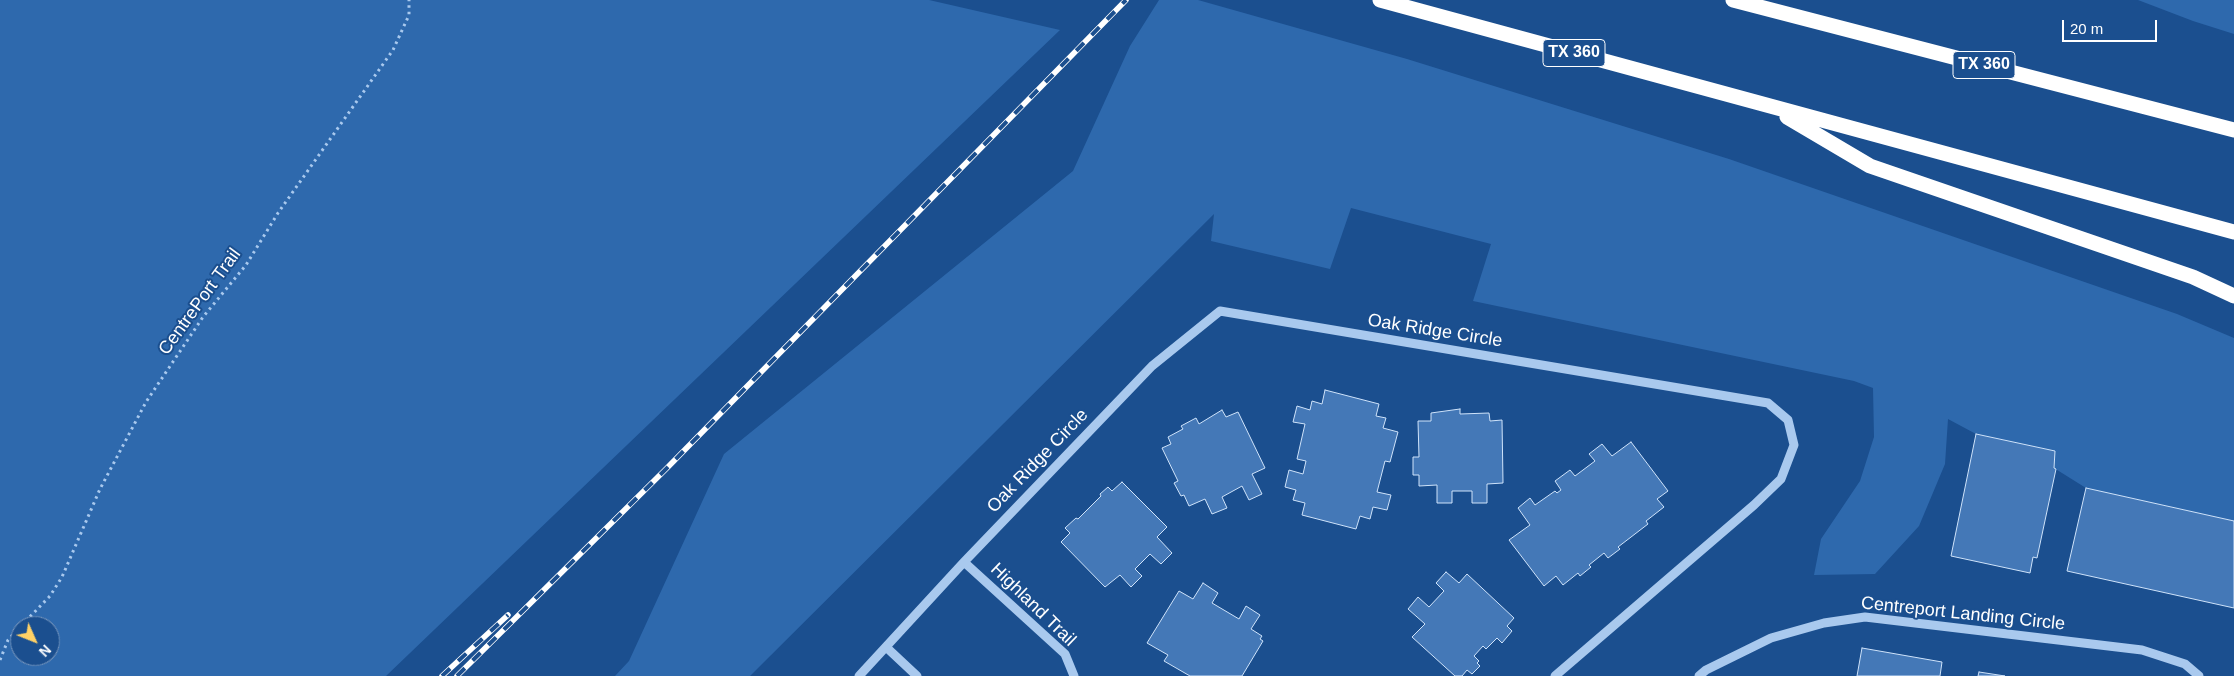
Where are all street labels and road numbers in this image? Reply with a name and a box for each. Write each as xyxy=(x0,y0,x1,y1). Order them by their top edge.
road number: TX 360 xyxy=(1543,40,1605,66)
road number: TX 360 xyxy=(1953,52,2015,78)
street label: CentrePort Trail xyxy=(154,245,246,359)
street label: Oak Ridge Circle xyxy=(1366,310,1504,352)
street label: Oak Ridge Circle xyxy=(983,405,1093,517)
street label: Highland Trail xyxy=(986,559,1080,651)
street label: Centreport Landing Circle xyxy=(1860,593,2066,635)

